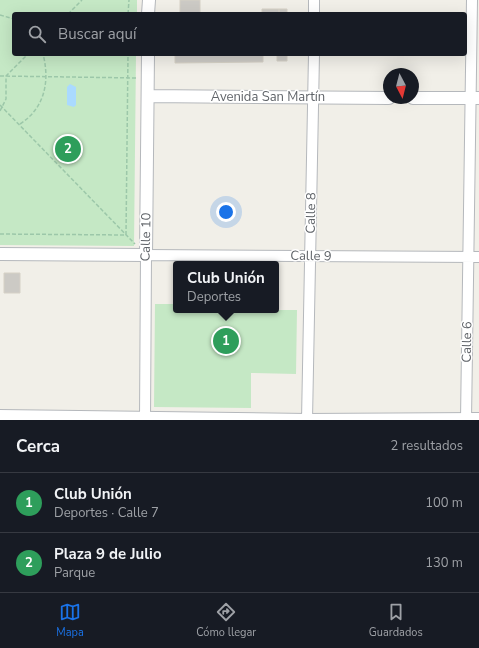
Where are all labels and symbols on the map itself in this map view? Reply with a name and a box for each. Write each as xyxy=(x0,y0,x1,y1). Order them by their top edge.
north arrow xyxy=(383,68,419,104)
street label: Avenida San Martín xyxy=(211,88,325,106)
pin: 2 xyxy=(55,134,81,164)
street label: Calle 8 xyxy=(302,192,320,234)
your location xyxy=(216,202,236,222)
street label: Calle 10 xyxy=(137,212,155,262)
street label: Calle 9 xyxy=(290,247,332,265)
street label: Calle 6 xyxy=(458,321,476,363)
pin: 1 xyxy=(213,326,239,356)

